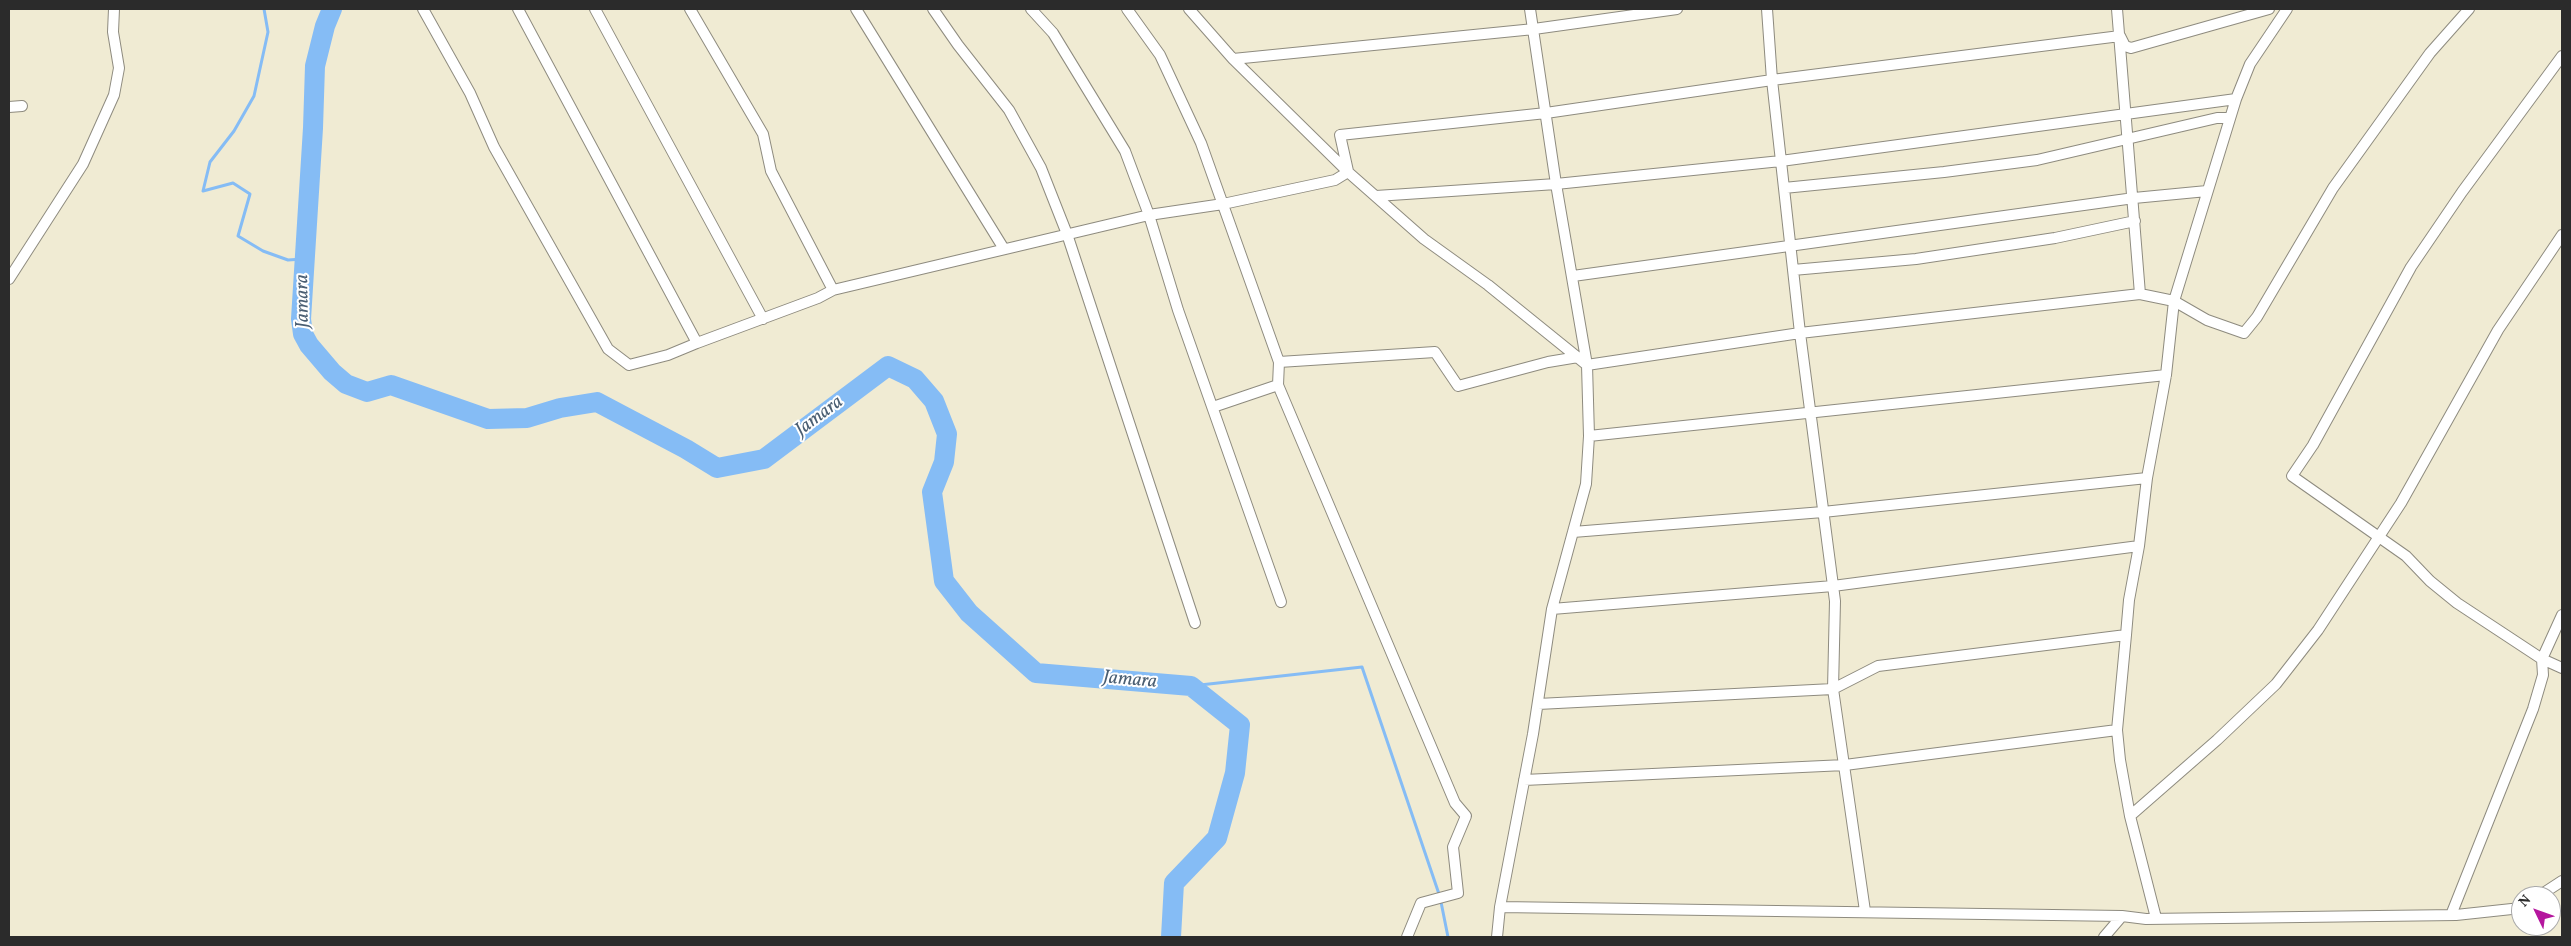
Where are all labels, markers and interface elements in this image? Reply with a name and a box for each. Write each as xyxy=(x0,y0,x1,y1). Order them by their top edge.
water label: Jamara xyxy=(292,274,316,328)
water label: Jamara xyxy=(792,392,848,442)
water label: Jamara xyxy=(1102,667,1158,695)
north arrow xyxy=(2511,886,2561,936)
text: N xyxy=(2515,891,2536,911)

